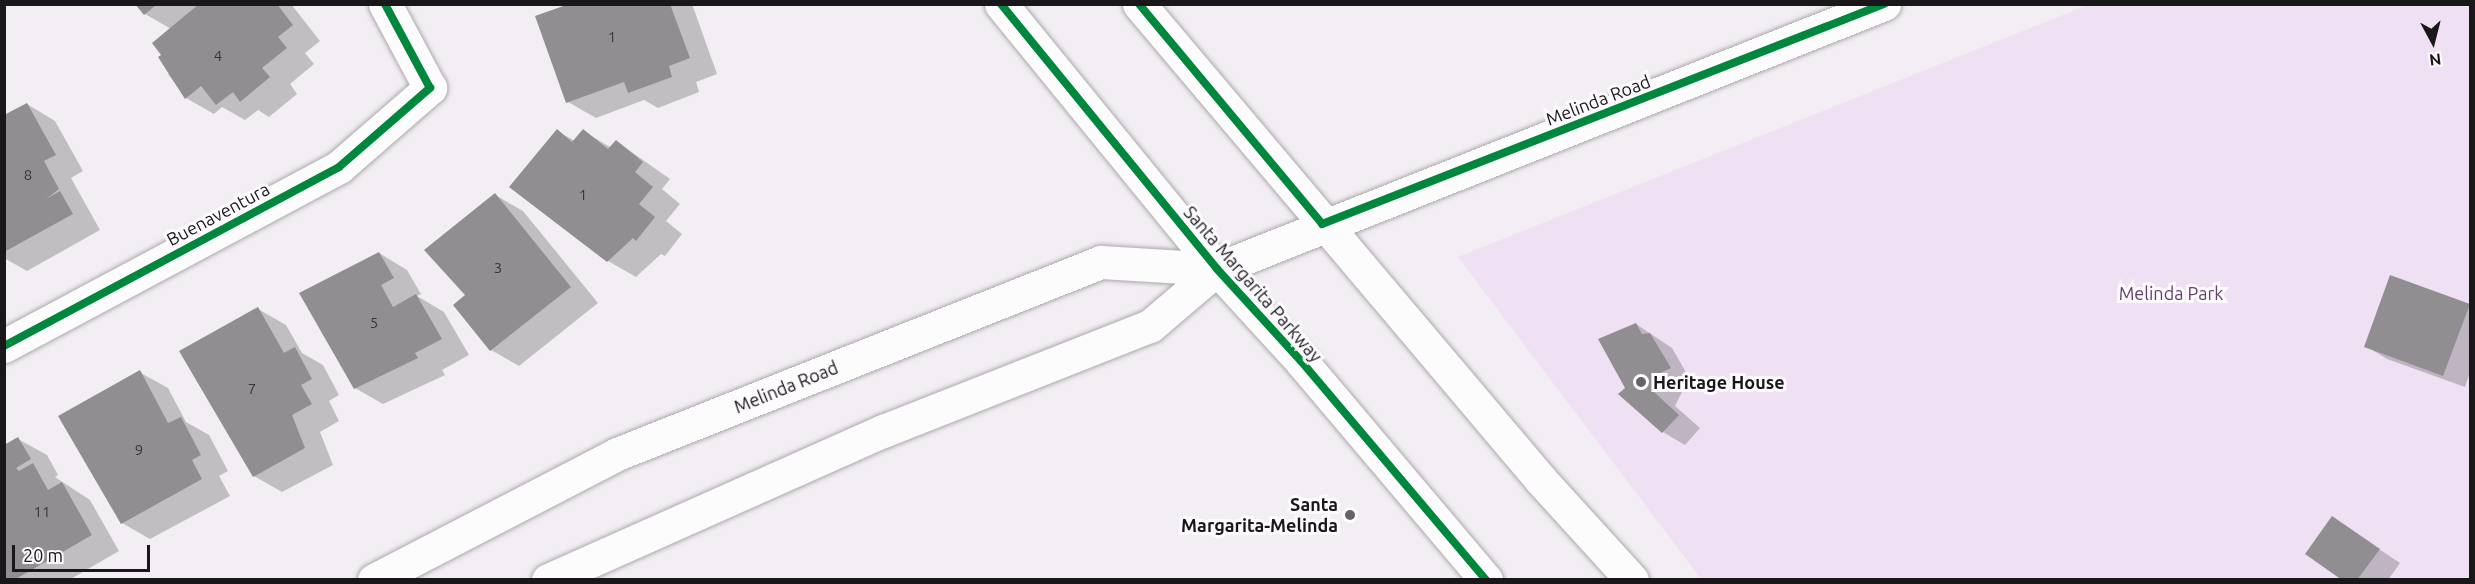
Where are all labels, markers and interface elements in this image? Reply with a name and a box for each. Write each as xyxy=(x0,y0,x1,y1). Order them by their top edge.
north arrow xyxy=(2403,12,2463,72)
house number: 1 xyxy=(608,28,616,46)
house number: 4 xyxy=(214,47,222,65)
text: N xyxy=(2428,50,2442,70)
street label: Melinda Road xyxy=(1543,70,1653,130)
house number: 8 xyxy=(24,166,32,184)
street label: Buenaventura xyxy=(163,178,273,250)
house number: 1 xyxy=(579,186,587,204)
street label: Santa Margarita Parkway xyxy=(1179,201,1327,367)
house number: 3 xyxy=(494,259,502,277)
park label: Melinda Park xyxy=(2119,282,2223,304)
house number: 5 xyxy=(370,314,378,332)
street label: Melinda Road xyxy=(731,356,841,418)
place label: Heritage House xyxy=(1653,371,1785,393)
marker: Heritage House xyxy=(1634,375,1648,389)
house number: 7 xyxy=(248,380,256,398)
house number: 9 xyxy=(135,441,143,459)
place label: Santa Margarita-Melinda xyxy=(1181,494,1338,536)
house number: 11 xyxy=(34,503,50,521)
marker: Santa Margarita-Melinda xyxy=(1343,508,1357,522)
scale bar xyxy=(15,533,153,571)
text: 20 m xyxy=(23,545,63,565)

